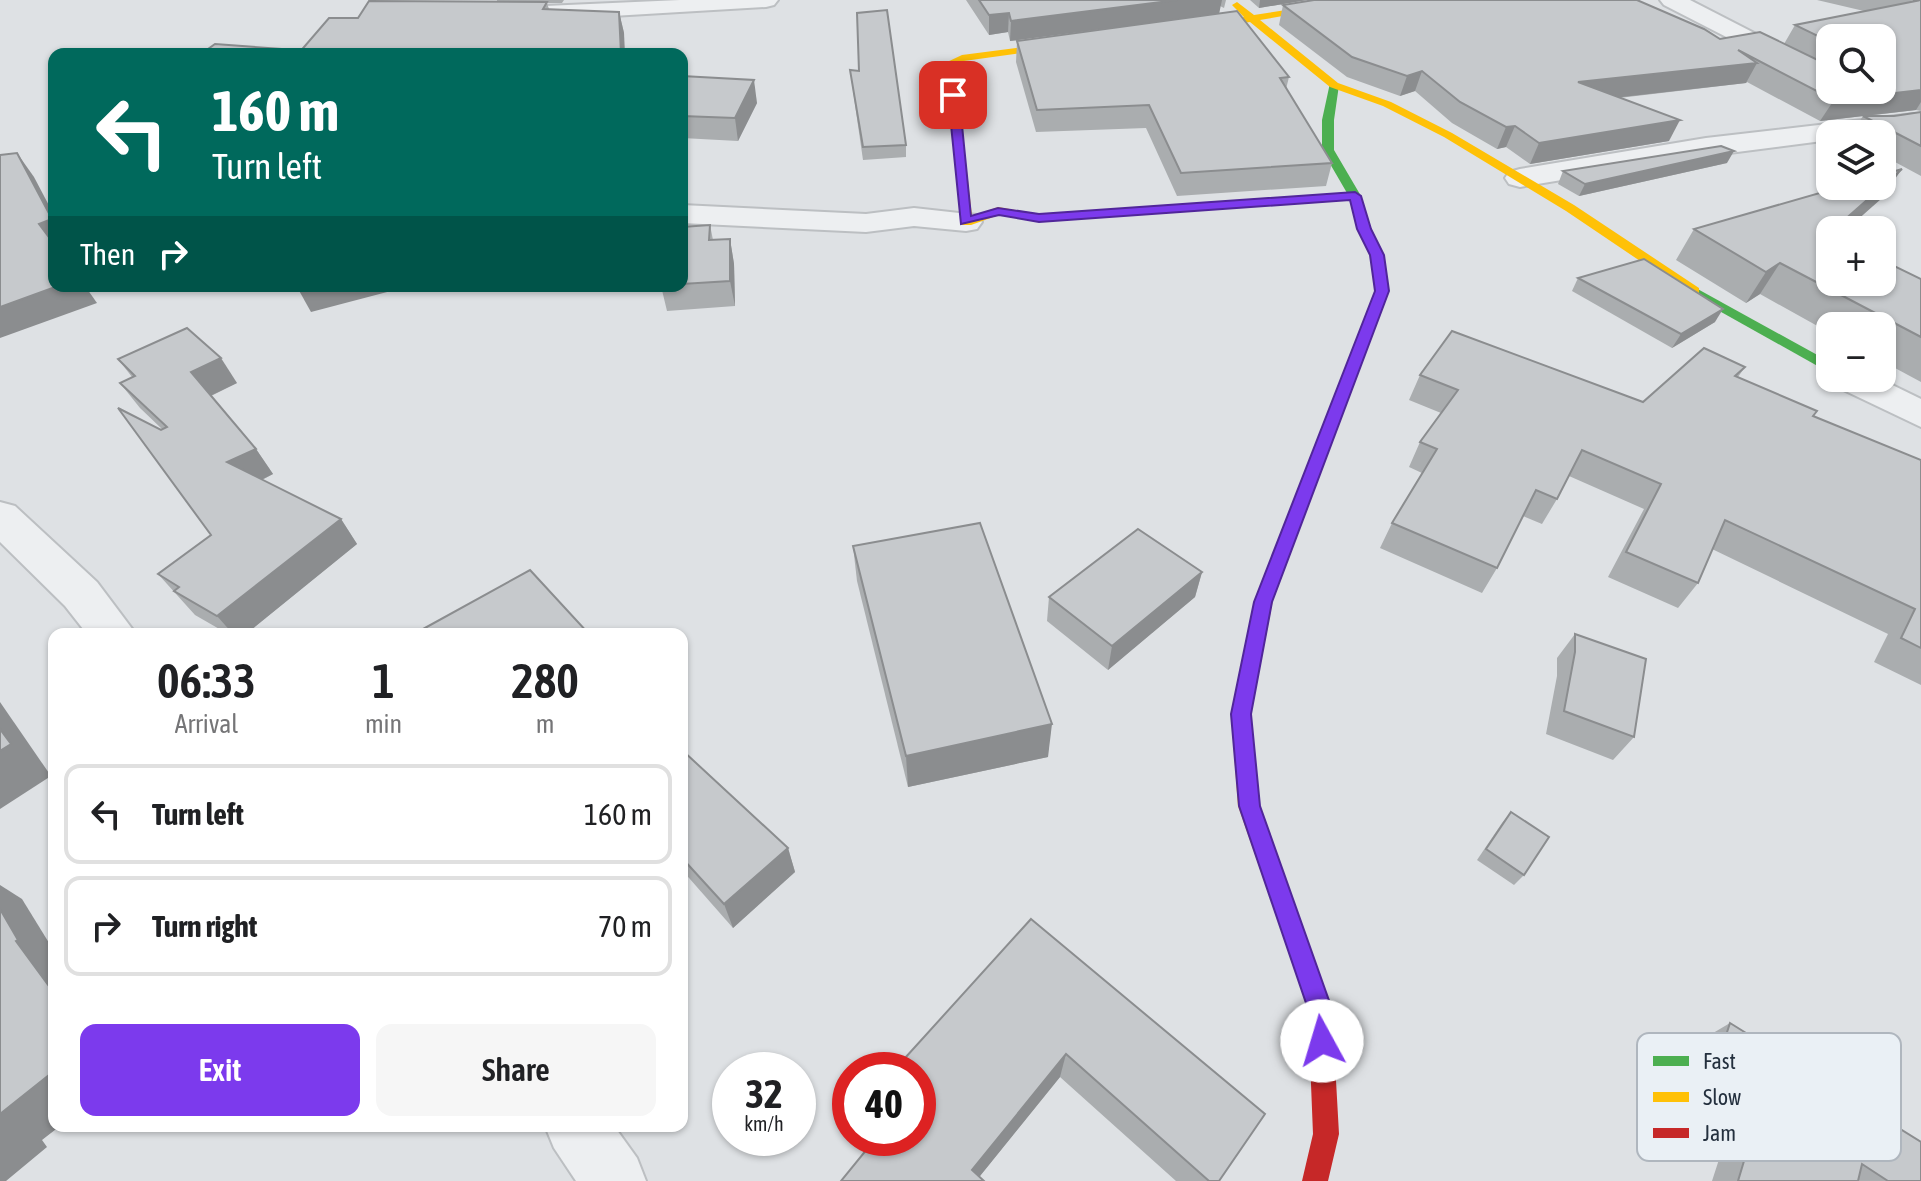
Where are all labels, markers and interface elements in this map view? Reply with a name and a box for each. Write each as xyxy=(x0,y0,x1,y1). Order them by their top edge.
map controls xyxy=(1816,24,1896,392)
button: search xyxy=(1816,24,1896,104)
pin xyxy=(919,61,987,129)
icon: arrive xyxy=(931,73,975,117)
text: 160 m xyxy=(212,79,339,143)
icon: left xyxy=(80,80,184,184)
button: layers xyxy=(1816,120,1896,200)
text: Turn left xyxy=(212,145,322,187)
button: + xyxy=(1816,216,1896,296)
icon: right xyxy=(151,232,195,276)
text: Then xyxy=(80,237,135,271)
button: − xyxy=(1816,312,1896,392)
text: 06:33 xyxy=(157,653,256,708)
text: 1 xyxy=(372,653,395,708)
text: 280 xyxy=(511,653,579,708)
text: Arrival xyxy=(175,709,238,739)
text: min xyxy=(365,709,402,739)
text: m xyxy=(536,709,554,739)
icon: left xyxy=(84,792,128,836)
text: Turn left xyxy=(152,797,244,831)
text: 160 m xyxy=(584,797,652,831)
icon: right xyxy=(84,904,128,948)
text: Turn right xyxy=(152,909,258,943)
text: 70 m xyxy=(598,909,652,943)
position arrow xyxy=(1280,999,1364,1083)
button: Exit xyxy=(80,1024,360,1116)
button: Share xyxy=(376,1024,656,1116)
legend xyxy=(1637,1033,1901,1161)
text: Fast xyxy=(1703,1048,1736,1074)
speed limit sign: 40 xyxy=(832,1052,936,1156)
text: 32 xyxy=(745,1071,783,1116)
text: Slow xyxy=(1703,1084,1741,1110)
text: km/h xyxy=(744,1112,784,1135)
text: Jam xyxy=(1703,1120,1736,1146)

